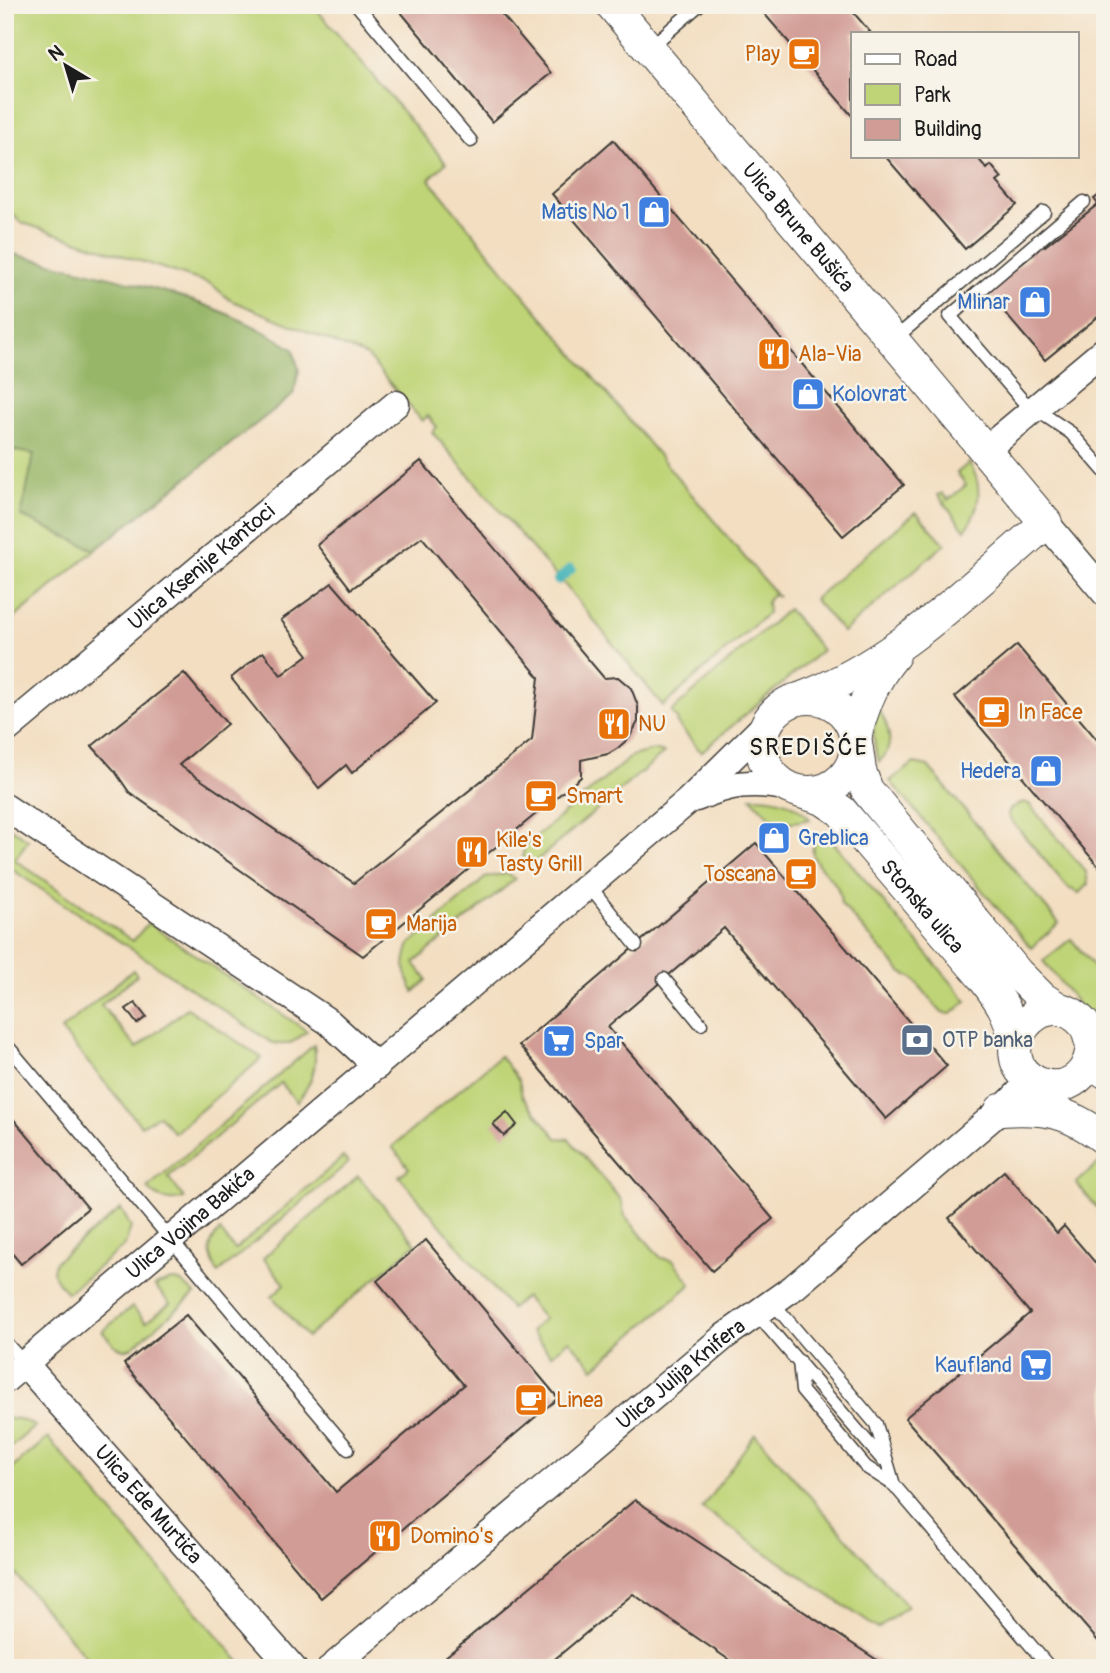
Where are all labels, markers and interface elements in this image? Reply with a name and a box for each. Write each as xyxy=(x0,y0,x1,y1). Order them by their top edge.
north arrow xyxy=(32,32,102,102)
legend xyxy=(851,32,1078,158)
cafe icon: Play xyxy=(785,35,823,73)
text: N xyxy=(44,40,69,67)
place label: Play xyxy=(745,41,780,68)
text: Road xyxy=(914,46,958,73)
text: Park xyxy=(914,82,951,109)
text: Building xyxy=(914,116,981,143)
street label: Ulica Brune Bušića xyxy=(736,157,860,298)
shop icon: Matis No 1 xyxy=(635,193,673,231)
place label: Matis No 1 xyxy=(541,199,630,226)
shop icon: Mlinar xyxy=(1016,283,1054,321)
place label: Mlinar xyxy=(957,289,1010,316)
restaurant icon: Ala-Via xyxy=(755,335,793,373)
place label: Ala-Via xyxy=(798,341,861,368)
shop icon: Kolovrat xyxy=(789,375,827,413)
place label: Kolovrat xyxy=(832,381,907,408)
street label: Ulica Ksenije Kantoci xyxy=(122,498,280,636)
cafe icon: In Face xyxy=(975,693,1013,731)
place label: In Face xyxy=(1018,699,1083,726)
restaurant icon: NU xyxy=(595,705,633,743)
place label: NU xyxy=(638,711,666,738)
district label: SREDIŠĆE xyxy=(749,732,869,762)
shop icon: Hedera xyxy=(1027,752,1065,790)
place label: Hedera xyxy=(960,758,1021,785)
cafe icon: Smart xyxy=(522,777,560,815)
place label: Smart xyxy=(566,783,623,810)
shop icon: Greblica xyxy=(755,819,793,857)
place label: Greblica xyxy=(798,825,869,852)
place label: Kile's Tasty Grill xyxy=(496,827,583,878)
restaurant icon: Kile's Tasty Grill xyxy=(453,833,491,871)
street label: Stonska ulica xyxy=(875,854,970,959)
cafe icon: Toscana xyxy=(782,855,820,893)
place label: Toscana xyxy=(703,861,776,888)
cafe icon: Marija xyxy=(362,905,400,943)
place label: Marija xyxy=(406,911,457,938)
bank icon: OTP banka xyxy=(898,1021,936,1059)
supermarket icon: Spar xyxy=(540,1022,578,1060)
place label: OTP banka xyxy=(942,1027,1033,1054)
place label: Spar xyxy=(584,1028,624,1055)
street label: Ulica Vojina Bakića xyxy=(120,1161,260,1285)
street label: Ulica Julija Knifera xyxy=(611,1312,751,1435)
supermarket icon: Kaufland xyxy=(1017,1346,1055,1384)
place label: Kaufland xyxy=(935,1352,1012,1379)
cafe icon: Linea xyxy=(512,1381,550,1419)
place label: Linea xyxy=(556,1387,603,1414)
street label: Ulica Ede Murtića xyxy=(89,1439,208,1569)
restaurant icon: Domino's xyxy=(366,1517,404,1555)
place label: Domino's xyxy=(410,1523,494,1550)

